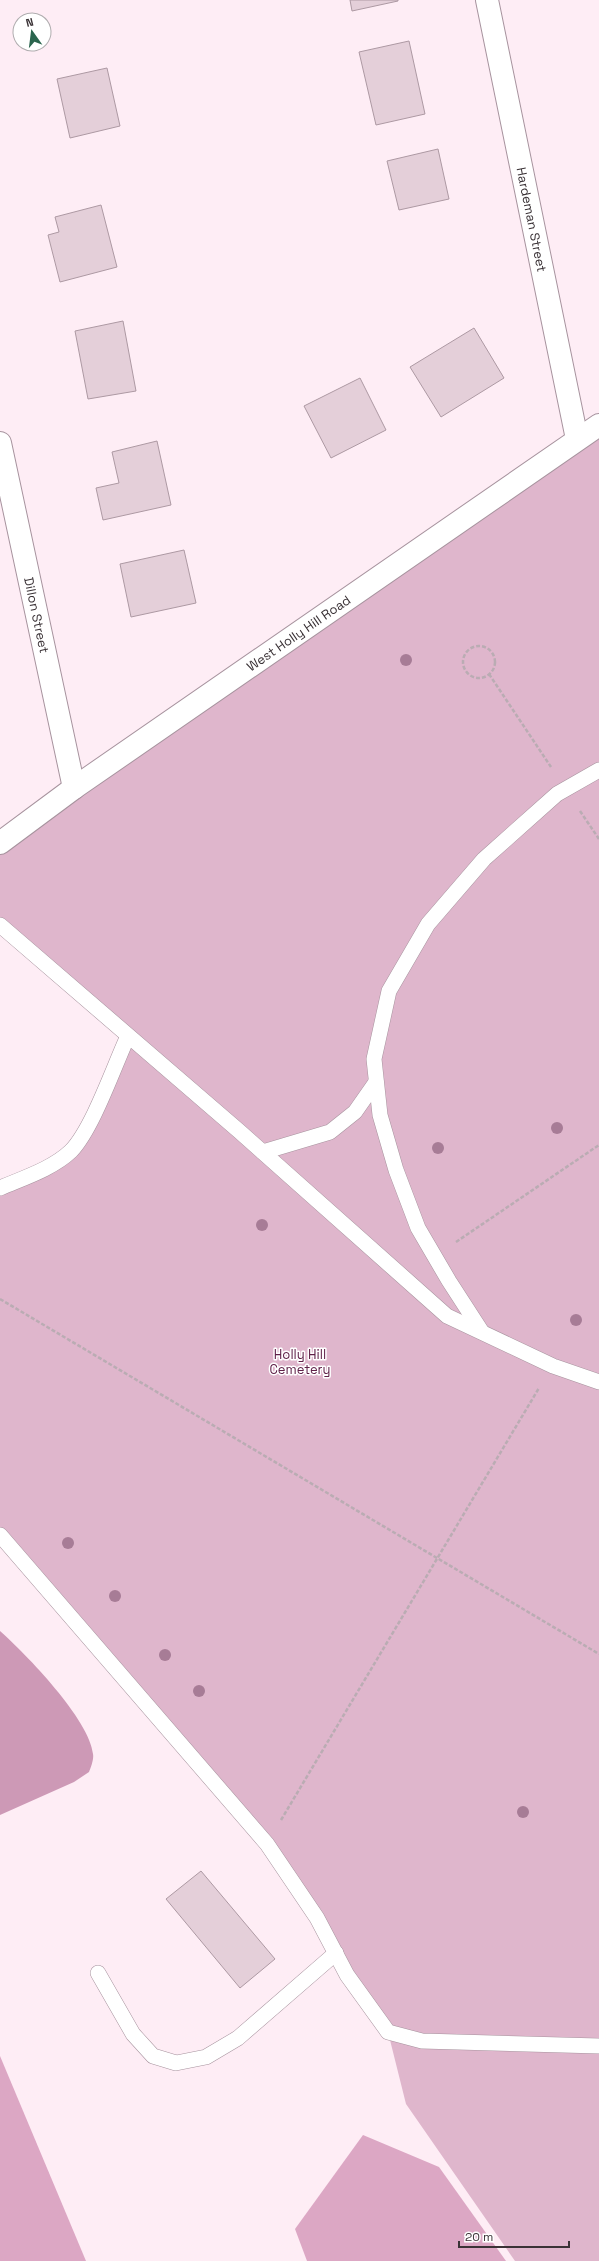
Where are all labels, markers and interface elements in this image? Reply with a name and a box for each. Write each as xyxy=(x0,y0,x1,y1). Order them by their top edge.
north arrow xyxy=(12,12,52,52)
text: N xyxy=(24,15,35,30)
street label: Hardeman Street xyxy=(513,166,551,273)
street label: Dillon Street xyxy=(20,575,53,655)
street label: West Holly Hill Road xyxy=(243,591,354,675)
park label: Holly Hill Cemetery xyxy=(270,1346,330,1378)
scale bar xyxy=(459,2223,569,2249)
text: 20 m xyxy=(465,2229,493,2245)

